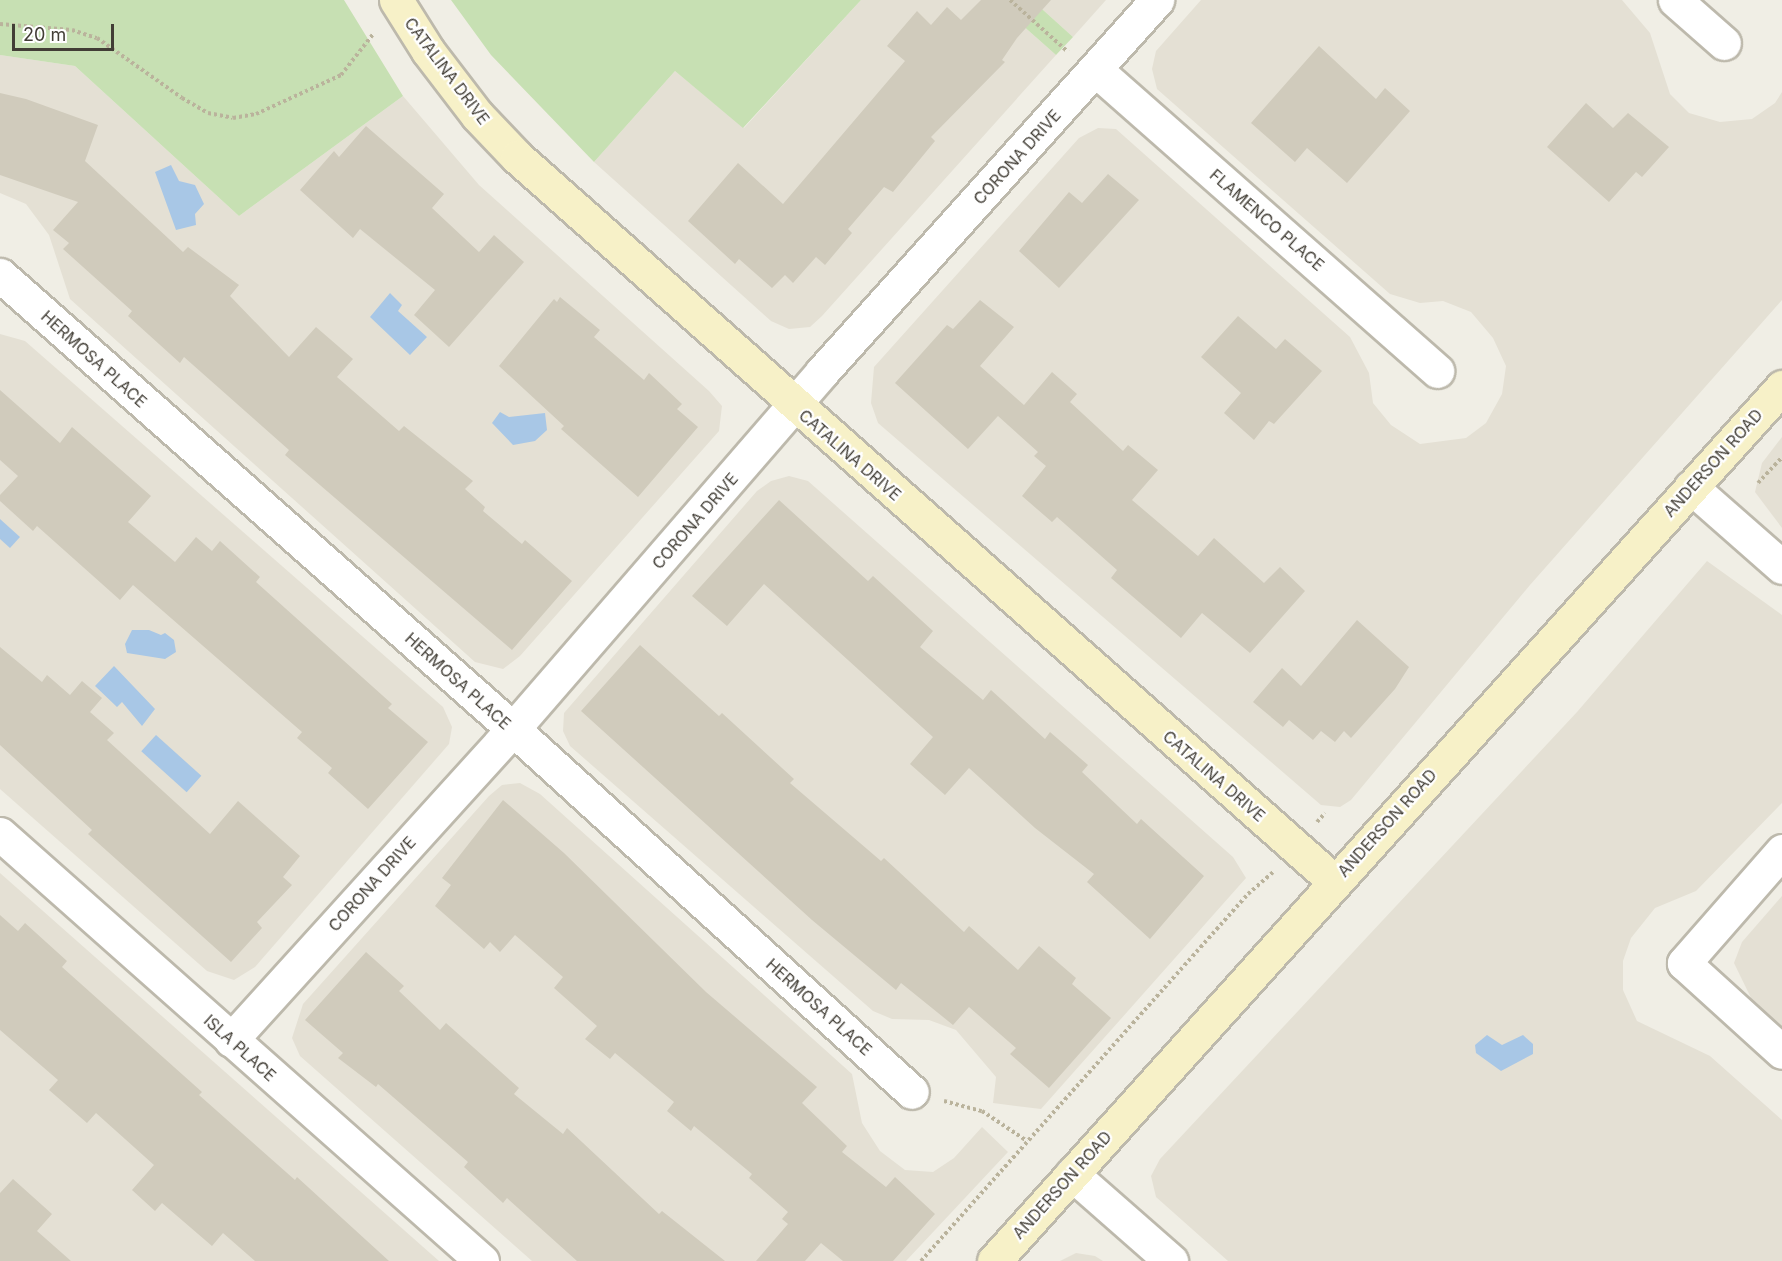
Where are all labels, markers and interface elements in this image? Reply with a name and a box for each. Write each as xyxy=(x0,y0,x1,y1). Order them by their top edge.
scale bar xyxy=(15,12,117,50)
street label: CATALINA DRIVE xyxy=(401,14,493,128)
text: 20 m xyxy=(23,24,66,45)
street label: CORONA DRIVE xyxy=(969,106,1065,208)
street label: FLAMENCO PLACE xyxy=(1206,165,1328,275)
street label: HERMOSA PLACE xyxy=(37,307,151,411)
street label: ANDERSON ROAD xyxy=(1660,405,1766,521)
street label: CATALINA DRIVE xyxy=(795,406,905,504)
street label: CORONA DRIVE xyxy=(648,469,742,573)
street label: HERMOSA PLACE xyxy=(401,629,515,733)
street label: CATALINA DRIVE xyxy=(1159,727,1269,825)
street label: ANDERSON ROAD xyxy=(1334,765,1440,881)
street label: CORONA DRIVE xyxy=(324,833,420,935)
street label: HERMOSA PLACE xyxy=(762,955,876,1059)
street label: ISLA PLACE xyxy=(200,1011,280,1085)
street label: ANDERSON ROAD xyxy=(1009,1127,1115,1243)

